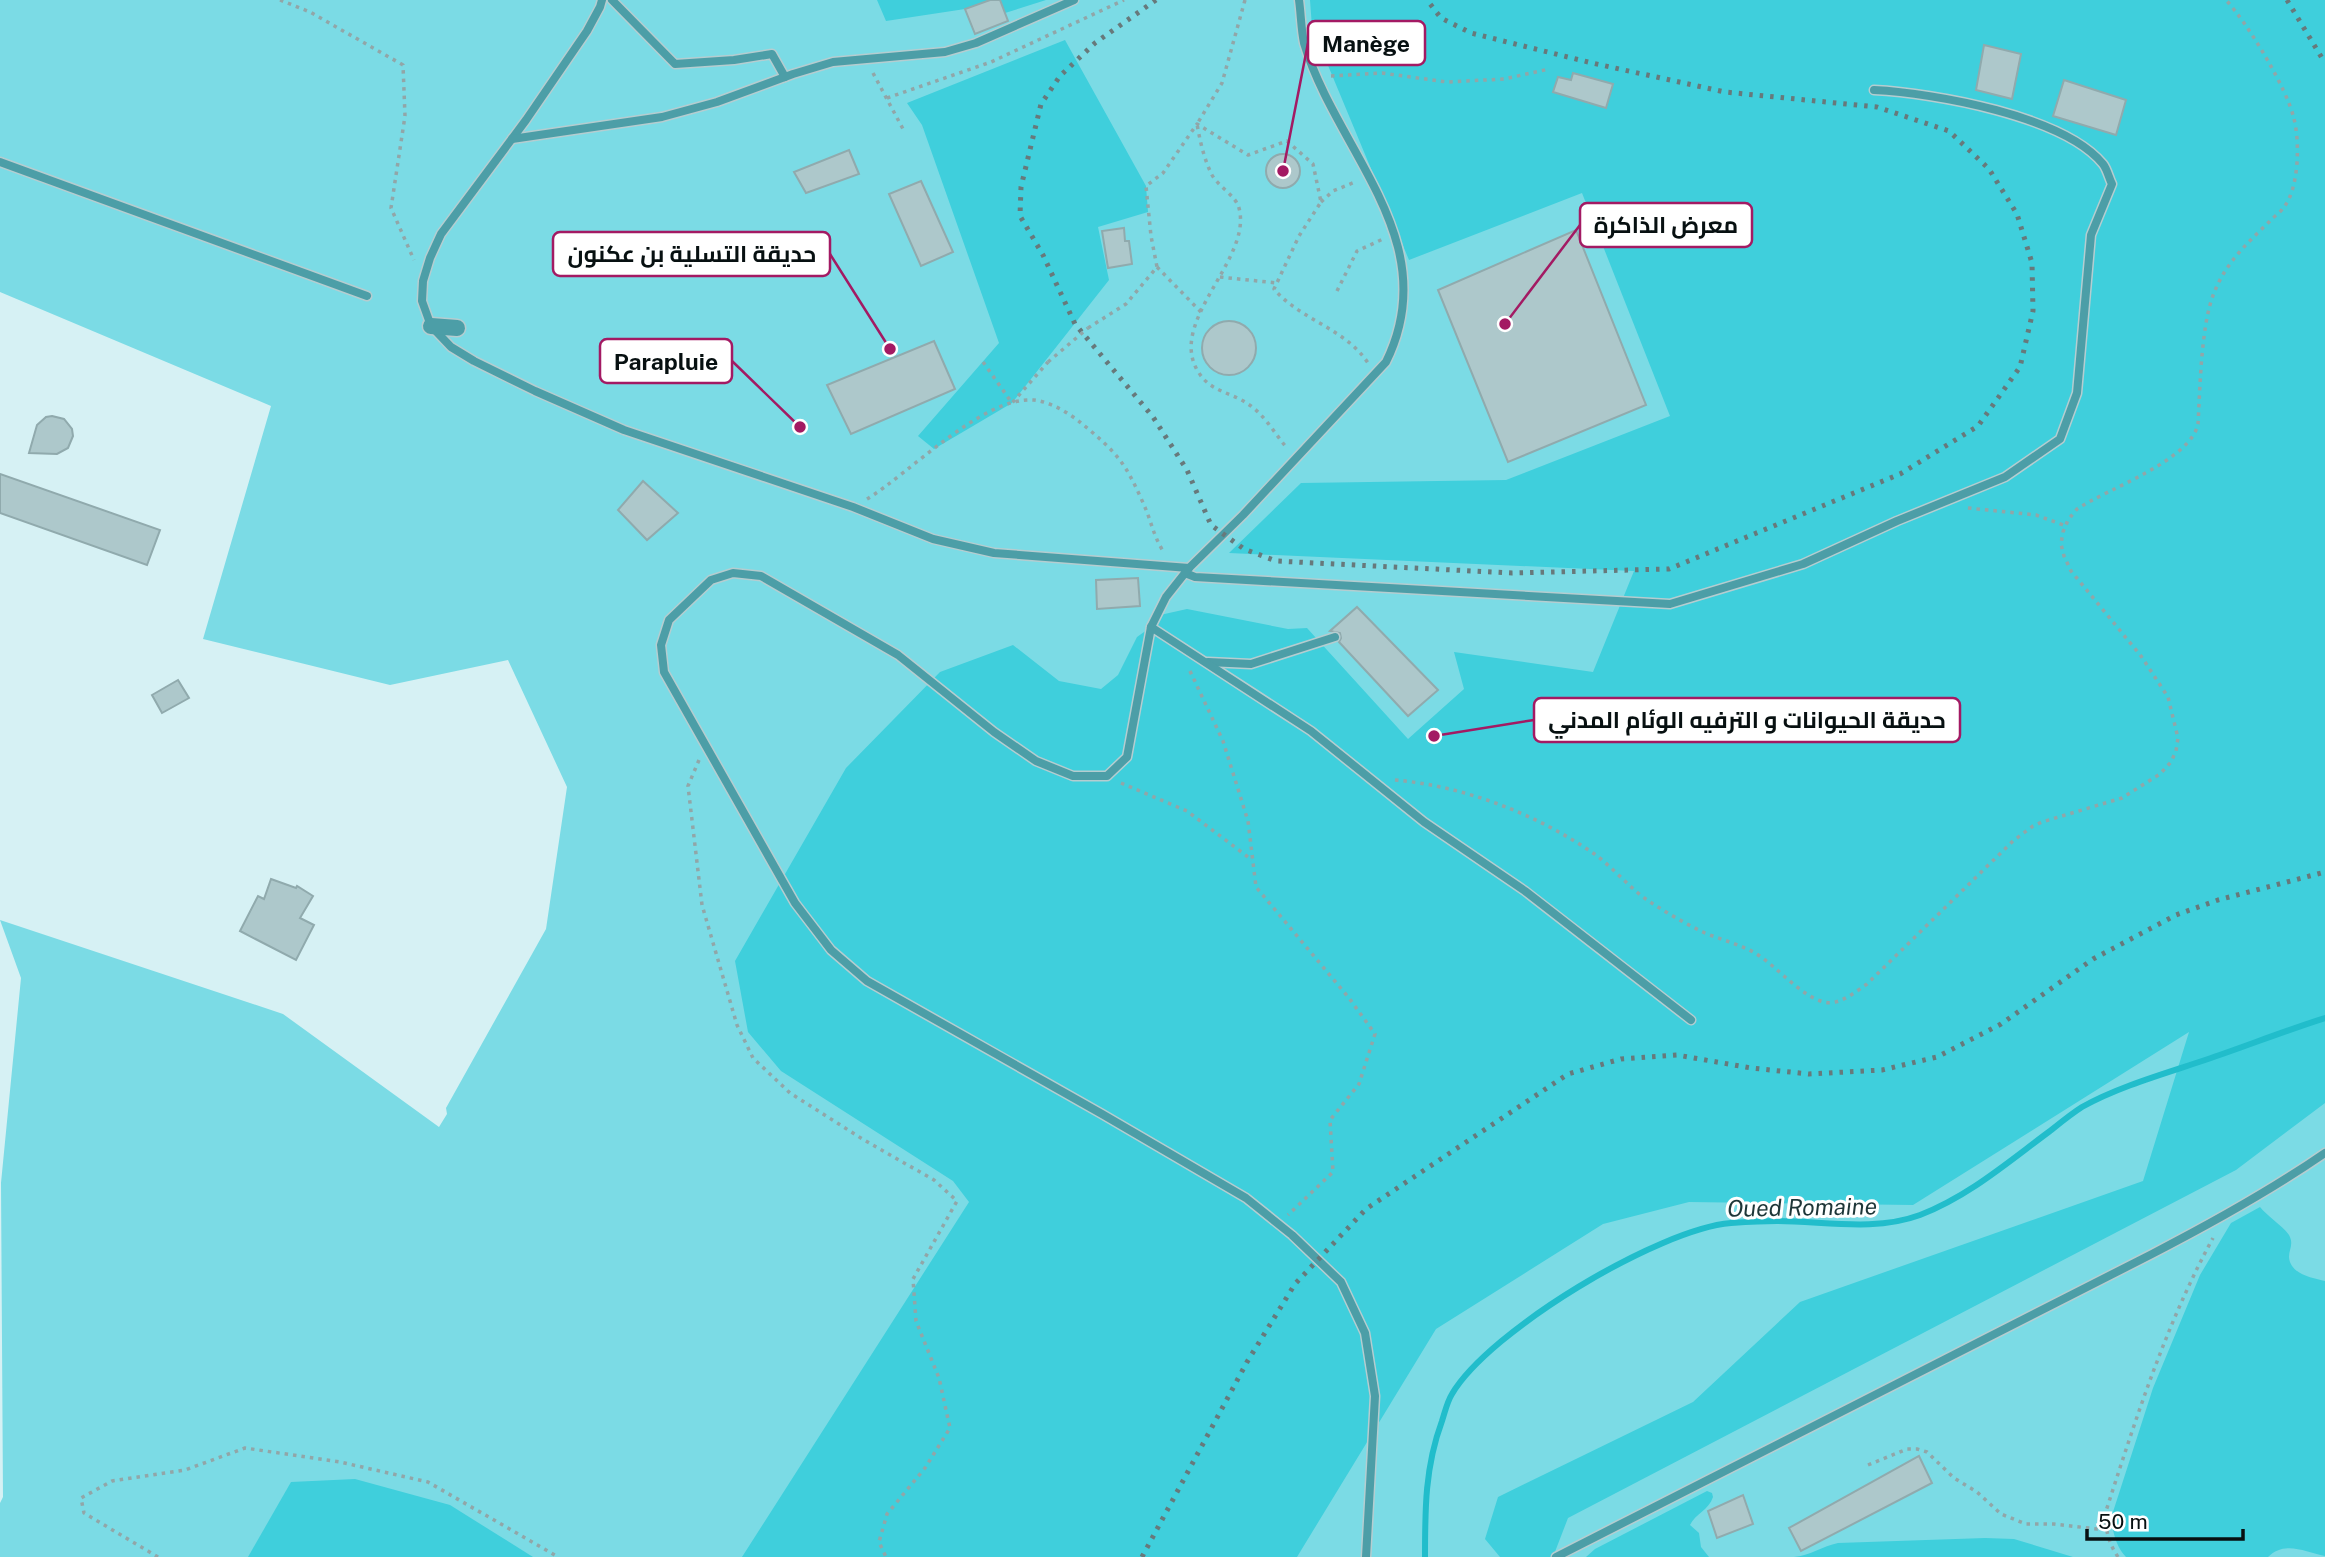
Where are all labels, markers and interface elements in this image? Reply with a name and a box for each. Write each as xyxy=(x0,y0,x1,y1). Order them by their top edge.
callout: Manège xyxy=(1308,21,1425,65)
text: Manège xyxy=(1322,30,1410,57)
callout: معرض الذاكرة xyxy=(1580,203,1752,247)
text: معرض الذاكرة xyxy=(1594,211,1738,239)
callout: حديقة التسلية بن عكنون xyxy=(553,232,830,276)
text: حديقة التسلية بن عكنون xyxy=(568,240,816,268)
callout: Parapluie xyxy=(600,339,732,383)
text: Parapluie xyxy=(614,348,718,375)
callout: حديقة الحيوانات و الترفيه الوئام المدني xyxy=(1534,698,1960,742)
text: حديقة الحيوانات و الترفيه الوئام المدني xyxy=(1548,706,1946,739)
water label: Oued Romaine xyxy=(1727,1192,1877,1222)
scale bar xyxy=(2087,1498,2243,1542)
text: 50 m xyxy=(2098,1509,2148,1534)

